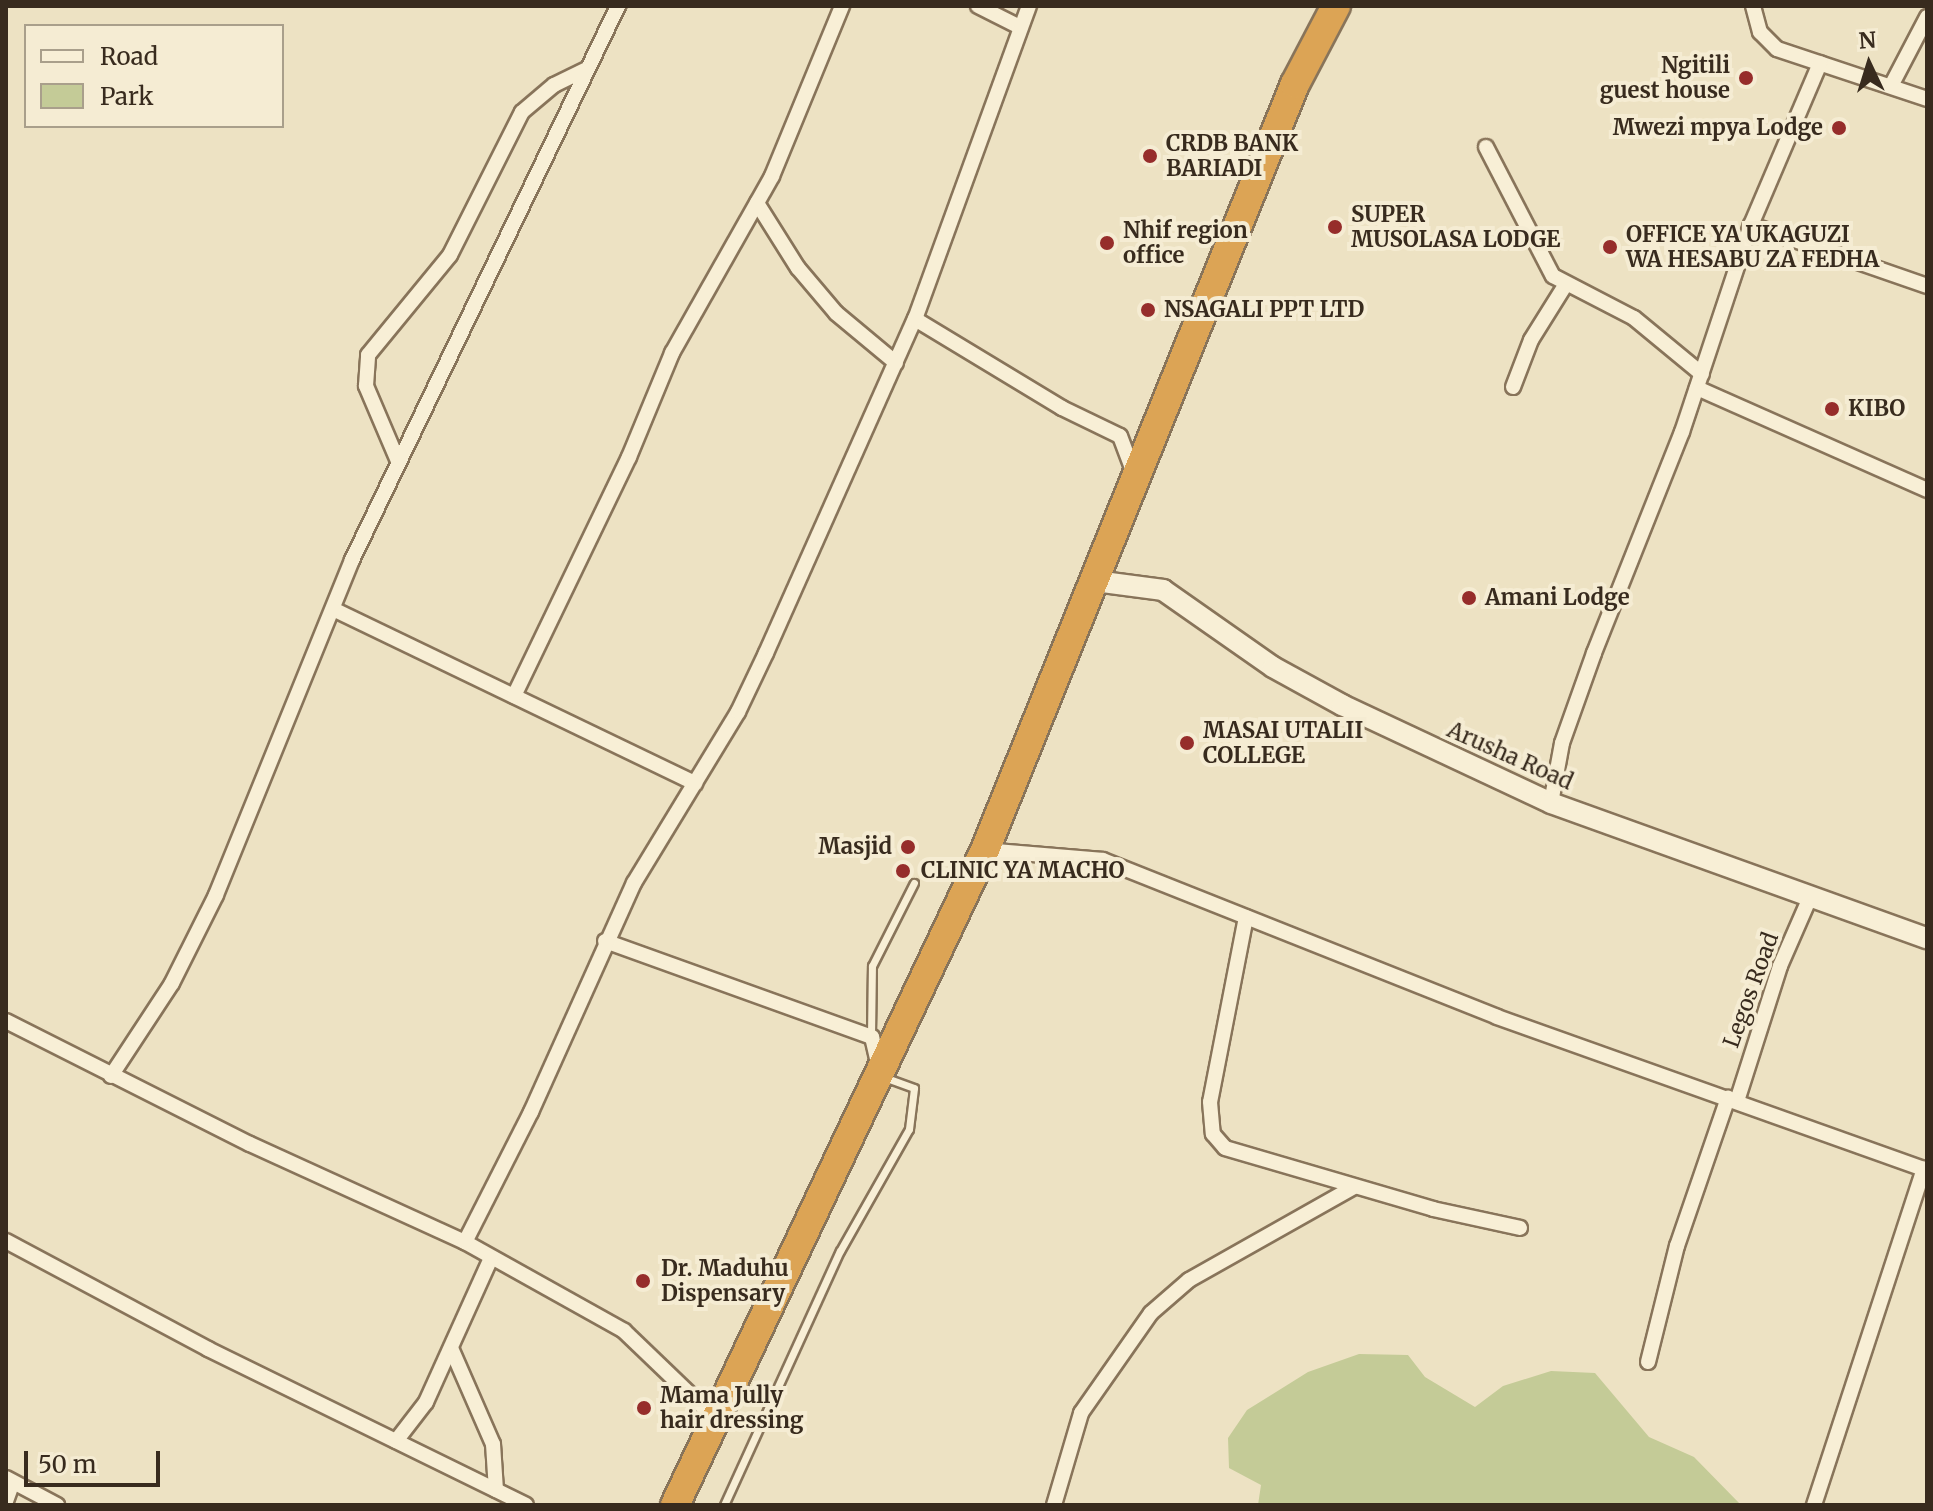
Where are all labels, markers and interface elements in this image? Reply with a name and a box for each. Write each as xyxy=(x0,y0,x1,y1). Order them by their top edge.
legend xyxy=(24,24,284,128)
north arrow xyxy=(1829,24,1909,104)
text: N xyxy=(1858,25,1877,55)
text: Road xyxy=(100,41,158,72)
place label: Ngitili guest house xyxy=(1600,52,1730,104)
marker: Ngitili guest house xyxy=(1737,69,1755,87)
text: Park xyxy=(100,81,153,112)
place label: Mwezi mpya Lodge xyxy=(1613,115,1823,141)
marker: Mwezi mpya Lodge xyxy=(1830,119,1848,137)
place label: CRDB BANK BARIADI xyxy=(1166,130,1298,182)
marker: CRDB BANK BARIADI xyxy=(1141,147,1159,165)
place label: SUPER MUSOLASA LODGE xyxy=(1351,201,1560,252)
place label: Nhif region office xyxy=(1123,217,1248,268)
marker: SUPER MUSOLASA LODGE xyxy=(1326,218,1344,236)
place label: OFFICE YA UKAGUZI WA HESABU ZA FEDHA xyxy=(1626,221,1879,272)
marker: Nhif region office xyxy=(1098,234,1116,252)
marker: OFFICE YA UKAGUZI WA HESABU ZA FEDHA xyxy=(1601,238,1619,256)
place label: NSAGALI PPT LTD xyxy=(1164,297,1364,323)
marker: NSAGALI PPT LTD xyxy=(1139,301,1157,319)
place label: KIBO xyxy=(1848,396,1905,422)
marker: KIBO xyxy=(1823,400,1841,418)
place label: Amani Lodge xyxy=(1485,585,1630,611)
marker: Amani Lodge xyxy=(1460,589,1478,607)
place label: MASAI UTALII COLLEGE xyxy=(1203,717,1363,768)
street label: Arusha Road xyxy=(1443,717,1577,795)
marker: MASAI UTALII COLLEGE xyxy=(1178,734,1196,752)
place label: Masjid xyxy=(818,834,892,860)
marker: Masjid xyxy=(899,838,917,856)
place label: CLINIC YA MACHO xyxy=(921,858,1125,884)
marker: CLINIC YA MACHO xyxy=(892,860,914,882)
street label: Legos Road xyxy=(1718,929,1784,1051)
place label: Dr. Maduhu Dispensary xyxy=(661,1255,789,1306)
marker: Dr. Maduhu Dispensary xyxy=(632,1270,654,1292)
place label: Mama Jully hair dressing xyxy=(660,1382,804,1434)
marker: Mama Jully hair dressing xyxy=(635,1399,653,1417)
scale bar xyxy=(28,1435,164,1485)
text: 50 m xyxy=(38,1449,97,1480)

